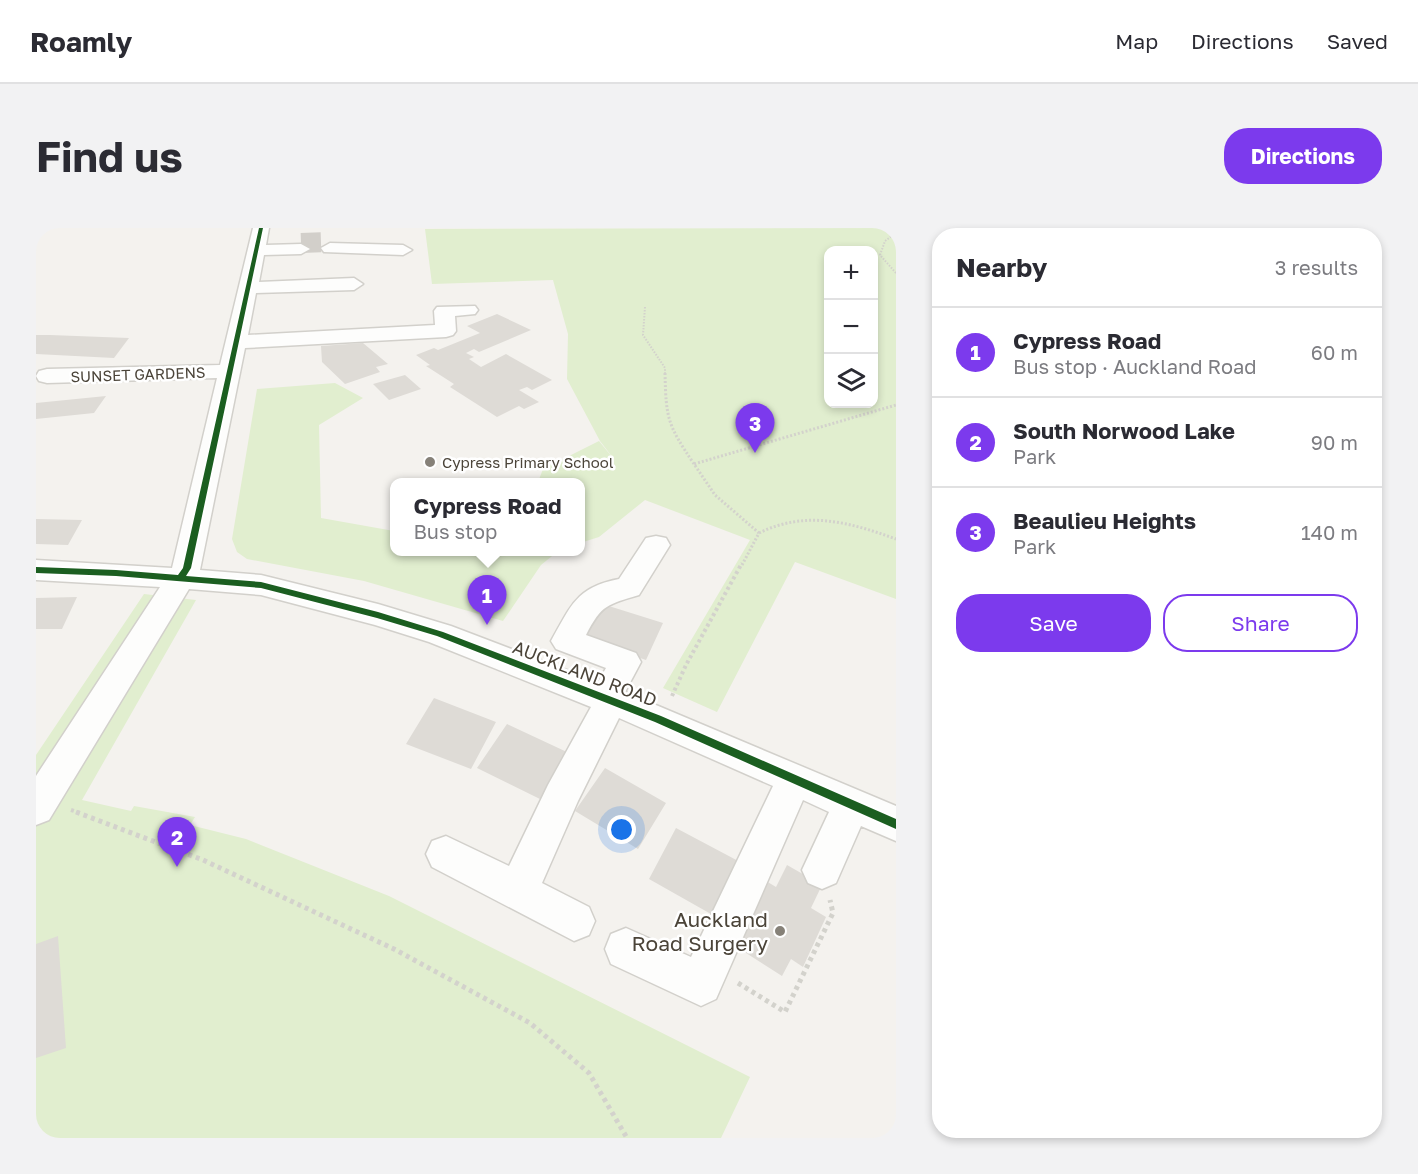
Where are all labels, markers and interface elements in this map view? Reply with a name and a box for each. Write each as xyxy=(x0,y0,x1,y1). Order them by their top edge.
text: Roamly xyxy=(30,25,132,58)
text: Map xyxy=(1115,28,1158,54)
text: Directions xyxy=(1191,28,1294,54)
text: Saved xyxy=(1327,28,1388,54)
button: Directions xyxy=(1224,128,1382,184)
text: Find us xyxy=(36,131,183,181)
map controls xyxy=(824,246,878,408)
button: + xyxy=(824,246,878,300)
text: Nearby xyxy=(956,252,1047,283)
text: 3 results xyxy=(1275,255,1358,279)
button: − xyxy=(824,300,878,354)
text: Cypress Road xyxy=(1013,327,1161,354)
text: 1 xyxy=(970,340,981,364)
text: 60 m xyxy=(1311,340,1358,364)
button: layers xyxy=(824,354,878,408)
text: Bus stop · Auckland Road xyxy=(1013,354,1257,378)
street label: SUNSET GARDENS xyxy=(70,363,206,385)
pin: 3 xyxy=(736,404,774,453)
text: South Norwood Lake xyxy=(1013,417,1235,444)
text: 2 xyxy=(969,430,982,454)
text: 90 m xyxy=(1311,430,1358,454)
text: Park xyxy=(1013,444,1056,468)
place label: Cypress Primary School xyxy=(442,453,614,471)
marker: Cypress Primary School xyxy=(423,455,437,469)
popup xyxy=(390,478,585,556)
text: Cypress Road xyxy=(413,492,562,519)
text: Beaulieu Heights xyxy=(1013,507,1196,534)
text: Bus stop xyxy=(413,519,497,543)
text: 3 xyxy=(969,520,982,544)
text: 140 m xyxy=(1301,520,1358,544)
text: Park xyxy=(1013,534,1056,558)
pin: 1 xyxy=(468,576,506,625)
button: Save xyxy=(956,594,1151,652)
button: Share xyxy=(1163,594,1358,652)
street label: AUCKLAND ROAD xyxy=(510,635,660,711)
your location xyxy=(607,815,636,844)
pin: 2 xyxy=(158,818,196,867)
place label: Auckland Road Surgery xyxy=(632,906,768,956)
marker: Auckland Road Surgery xyxy=(773,924,787,938)

